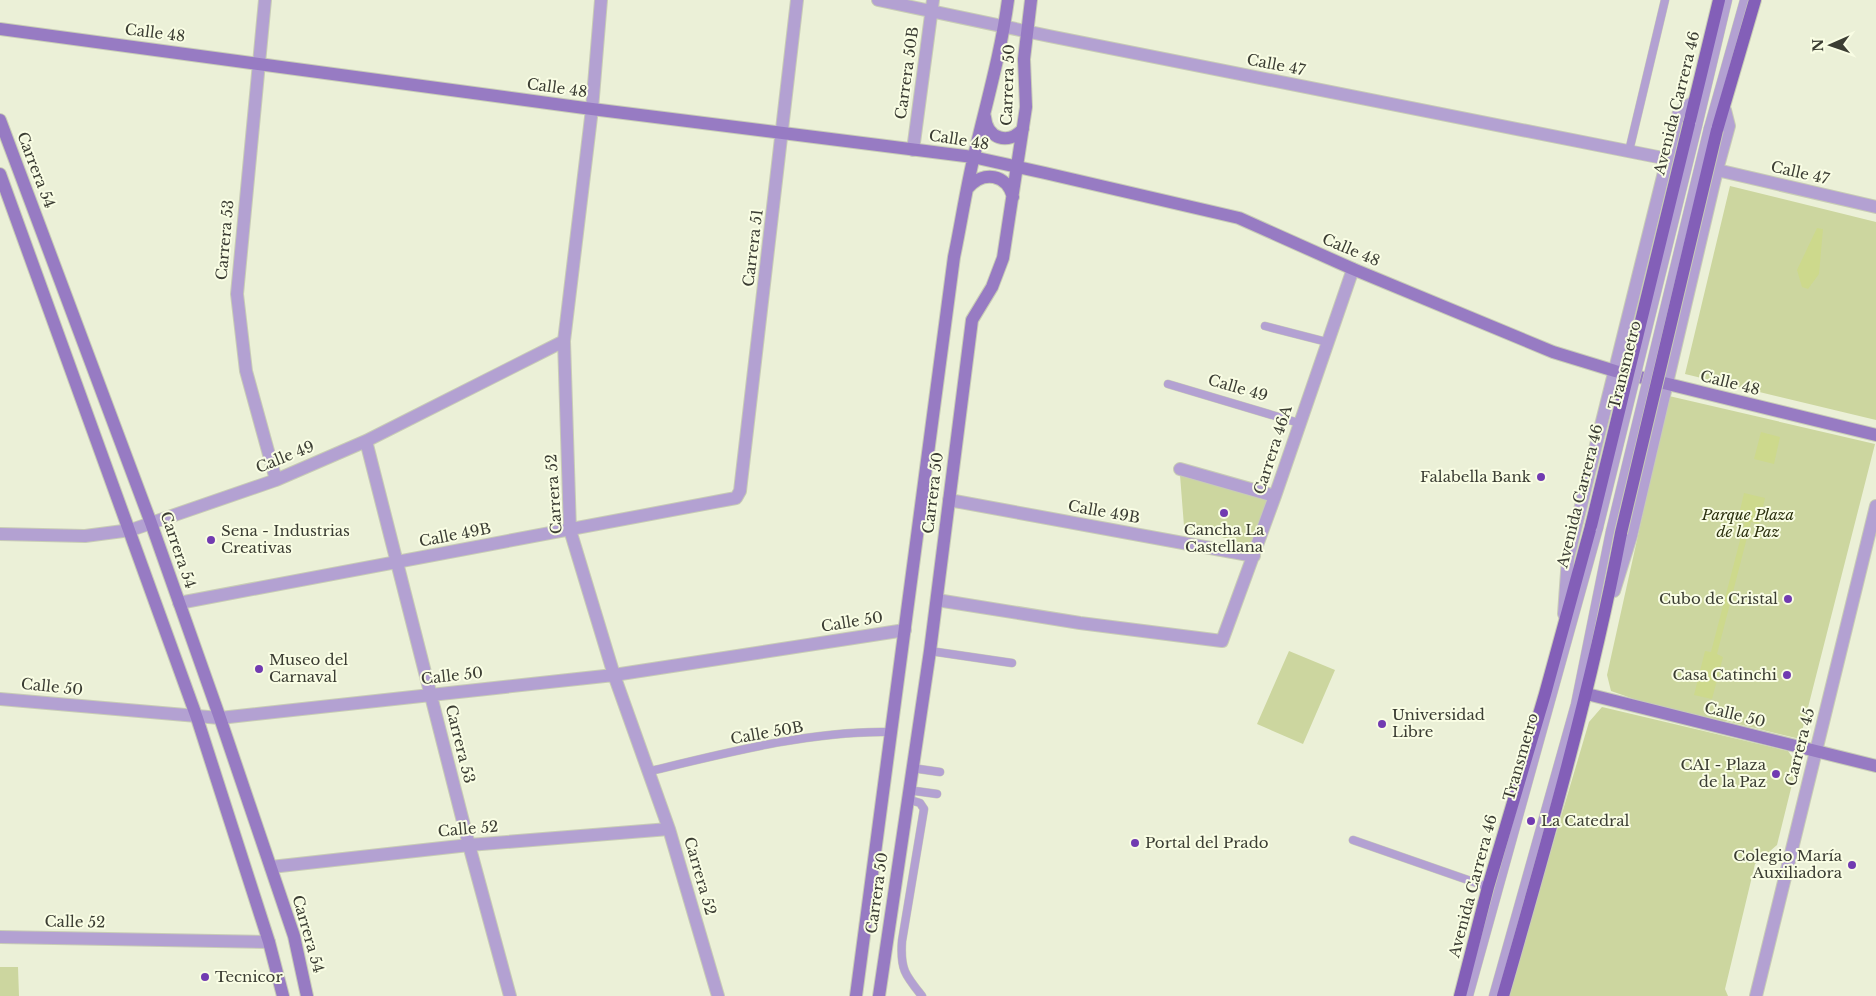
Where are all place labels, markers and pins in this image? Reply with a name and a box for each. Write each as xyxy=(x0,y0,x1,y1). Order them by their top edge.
place label: Falabella Bank xyxy=(1420,467,1532,486)
marker: Falabella Bank xyxy=(1535,471,1547,483)
marker: Cancha La Castellana xyxy=(1218,507,1230,519)
place label: Cancha La Castellana xyxy=(1184,520,1265,556)
place label: Sena - Industrias Creativas xyxy=(221,521,350,557)
marker: Sena - Industrias Creativas xyxy=(205,534,217,546)
place label: Cubo de Cristal xyxy=(1659,589,1778,608)
marker: Cubo de Cristal xyxy=(1782,593,1794,605)
place label: Museo del Carnaval xyxy=(269,650,348,686)
marker: Museo del Carnaval xyxy=(253,663,265,675)
place label: Casa Catinchi xyxy=(1672,665,1777,684)
marker: Casa Catinchi xyxy=(1781,669,1793,681)
place label: Universidad Libre xyxy=(1392,705,1485,741)
marker: Universidad Libre xyxy=(1376,718,1388,730)
place label: CAI - Plaza de la Paz xyxy=(1680,755,1767,791)
marker: CAI - Plaza de la Paz xyxy=(1770,768,1782,780)
place label: La Catedral xyxy=(1541,811,1630,830)
marker: La Catedral xyxy=(1525,815,1537,827)
place label: Portal del Prado xyxy=(1145,833,1269,852)
marker: Portal del Prado xyxy=(1129,837,1141,849)
place label: Colegio María Auxiliadora xyxy=(1733,846,1843,882)
marker: Colegio María Auxiliadora xyxy=(1846,859,1858,871)
place label: Tecnicor xyxy=(215,967,283,986)
marker: Tecnicor xyxy=(199,971,211,983)

